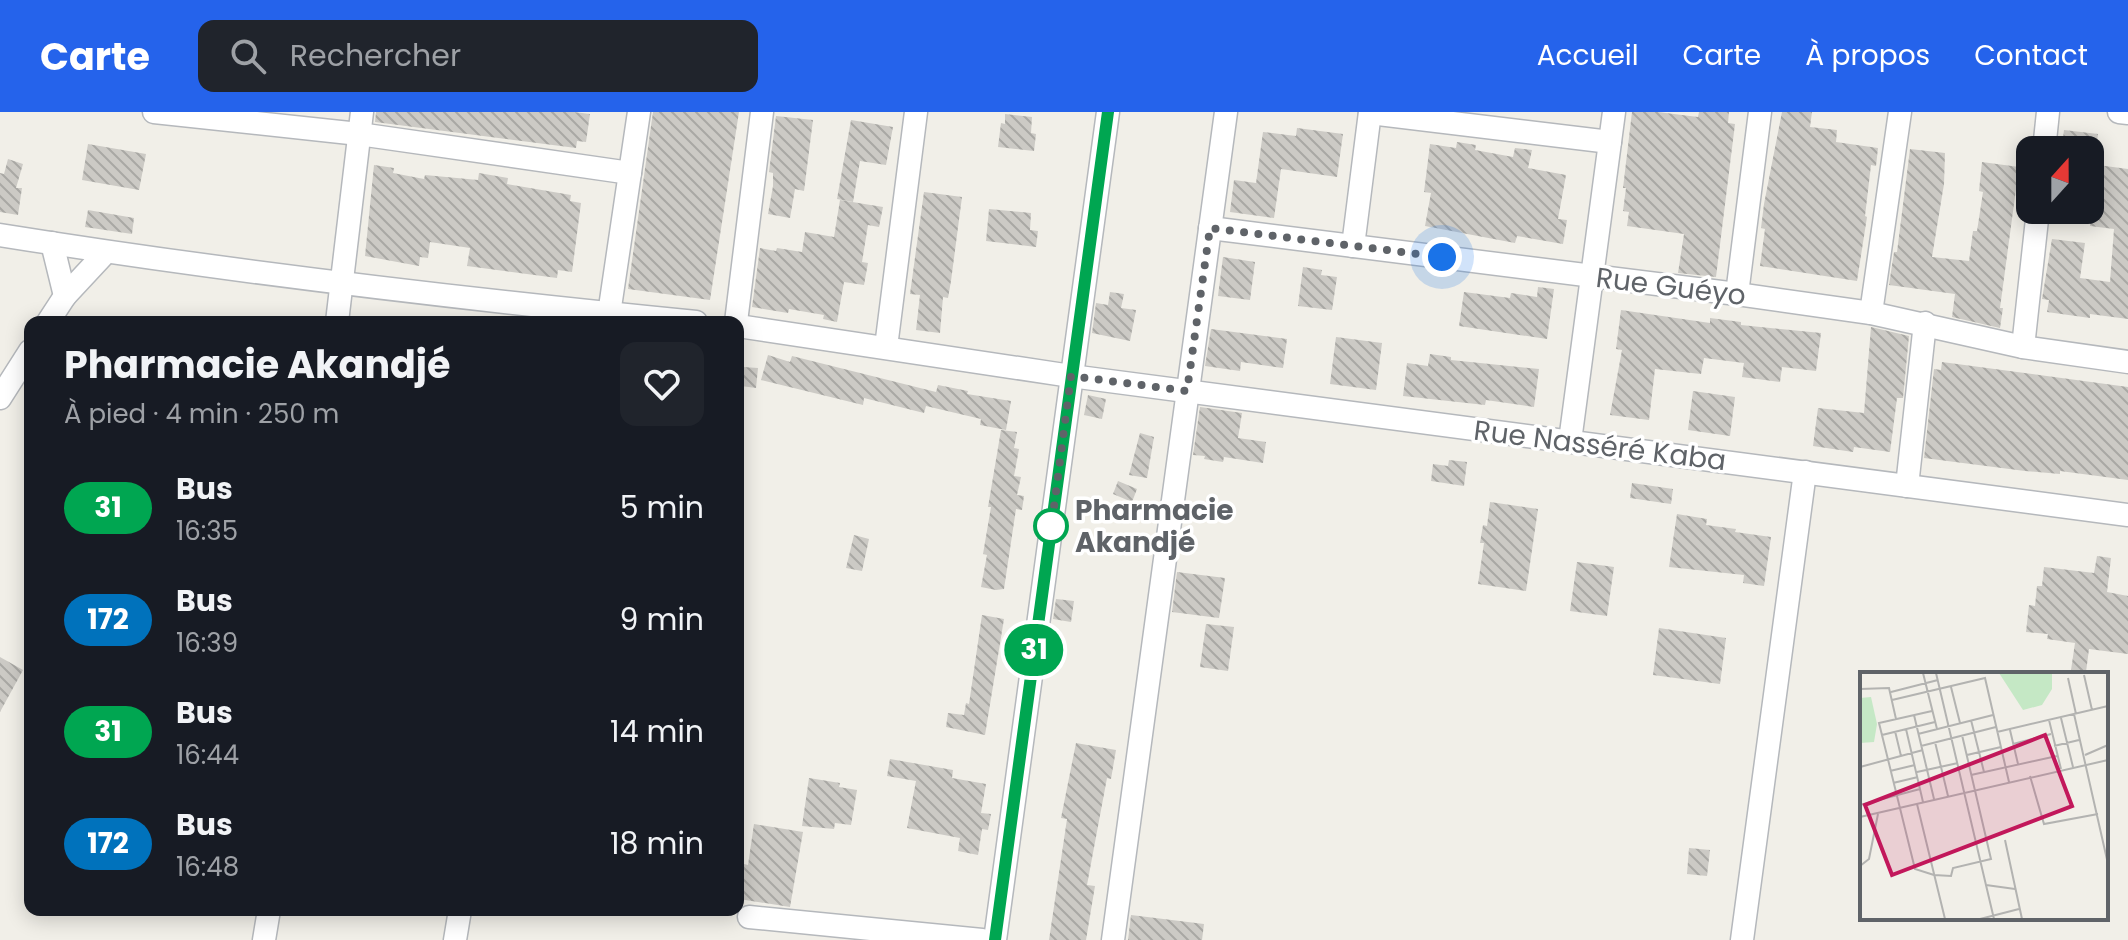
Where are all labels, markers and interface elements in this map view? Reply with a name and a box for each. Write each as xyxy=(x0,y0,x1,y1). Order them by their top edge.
search box xyxy=(198,20,758,92)
text: Carte xyxy=(40,30,150,83)
icon: search xyxy=(226,34,270,78)
text: Rechercher xyxy=(290,34,461,77)
text: Accueil xyxy=(1537,36,1639,75)
text: Carte xyxy=(1683,36,1761,75)
text: À propos xyxy=(1805,36,1930,75)
text: Contact xyxy=(1974,36,2088,75)
north arrow xyxy=(2016,136,2104,224)
map controls xyxy=(2016,136,2104,224)
your location xyxy=(1422,237,1462,277)
street label: Rue Guéyo xyxy=(1594,258,1748,315)
text: Pharmacie Akandjé xyxy=(64,338,450,391)
button: heart xyxy=(620,342,704,426)
text: À pied · 4 min · 250 m xyxy=(64,396,339,432)
street label: Rue Nasséré Kaba xyxy=(1472,411,1728,480)
text: Bus xyxy=(176,467,233,510)
text: 5 min xyxy=(620,486,704,529)
text: 31 xyxy=(94,488,122,527)
place label: Pharmacie Akandjé xyxy=(1075,491,1233,562)
marker: Pharmacie Akandjé xyxy=(1034,509,1068,543)
text: 16:35 xyxy=(176,513,238,549)
text: Bus xyxy=(176,579,233,622)
text: 9 min xyxy=(620,598,704,641)
text: 172 xyxy=(87,600,129,639)
line badge: 31 xyxy=(998,624,1070,676)
text: 16:39 xyxy=(176,625,238,661)
text: 31 xyxy=(1020,630,1048,669)
inset map xyxy=(1860,672,2108,920)
text: Bus xyxy=(176,691,233,734)
text: 14 min xyxy=(610,710,704,753)
text: 31 xyxy=(94,712,122,751)
text: 16:44 xyxy=(176,737,239,773)
text: Bus xyxy=(176,803,233,846)
text: 18 min xyxy=(610,822,704,865)
text: 172 xyxy=(87,824,129,863)
text: 16:48 xyxy=(176,849,239,885)

